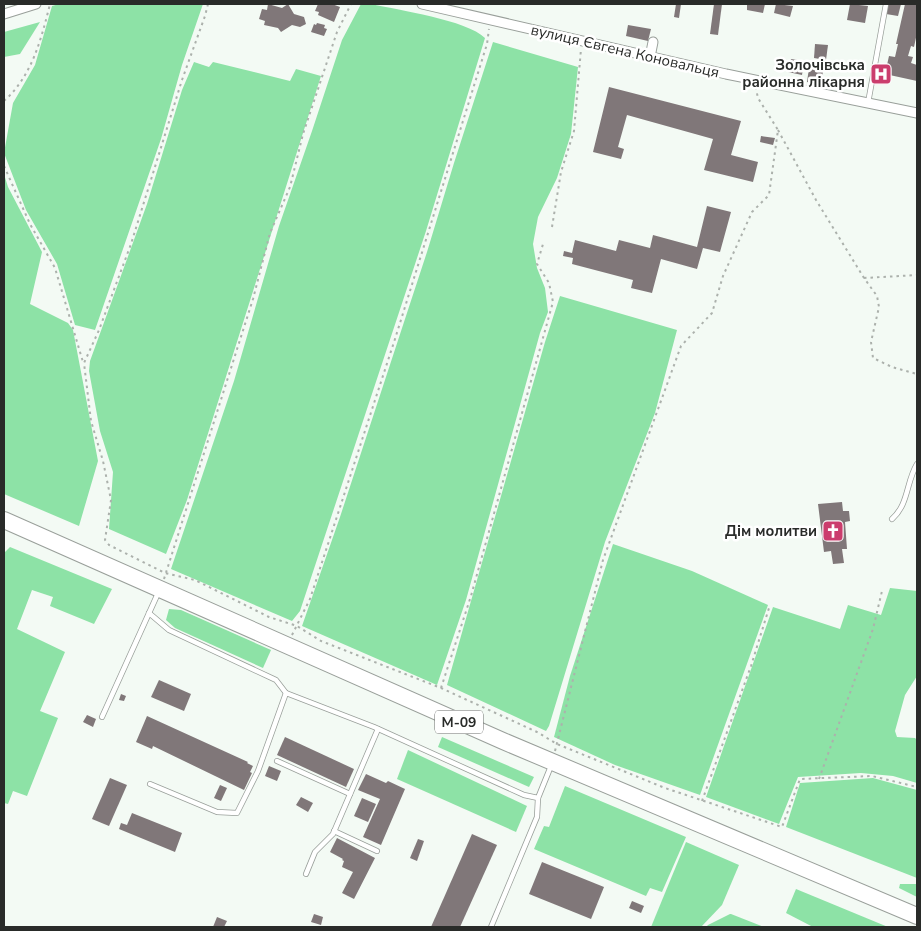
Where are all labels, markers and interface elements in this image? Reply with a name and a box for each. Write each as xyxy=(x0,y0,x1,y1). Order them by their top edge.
street label: вулиця Євгена Коновальця xyxy=(529,20,721,82)
place label: Золочівська районна лікарня xyxy=(742,55,865,92)
hospital icon: Золочівська районна лікарня xyxy=(869,62,893,86)
church icon: Дім молитви xyxy=(821,519,845,543)
place label: Дім молитви xyxy=(725,521,817,541)
road number: М-09 xyxy=(435,710,483,734)

